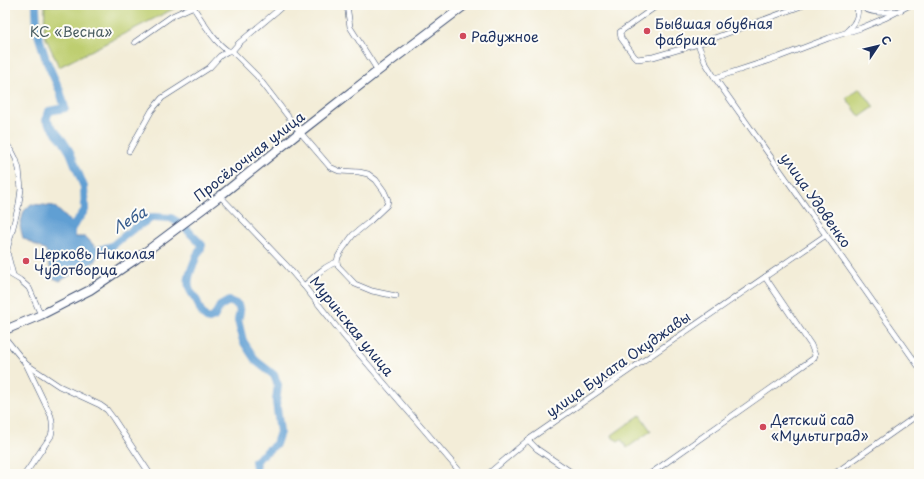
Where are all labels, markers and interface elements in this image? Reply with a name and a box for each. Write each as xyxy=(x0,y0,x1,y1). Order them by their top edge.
place label: Бывшая обувная фабрика xyxy=(655,13,773,50)
park label: КС «Весна» xyxy=(30,21,112,42)
place label: Радужное xyxy=(471,26,539,47)
marker: Бывшая обувная фабрика xyxy=(642,26,652,36)
north arrow xyxy=(858,26,898,66)
marker: Радужное xyxy=(458,31,468,41)
text: С xyxy=(877,32,896,48)
street label: Просёлочная улица xyxy=(189,106,309,206)
street label: улица Удовенко xyxy=(775,148,857,252)
water label: Леба xyxy=(107,199,151,238)
place label: Церковь Николая Чудотворца xyxy=(34,243,155,280)
marker: Церковь Николая Чудотворца xyxy=(21,256,31,266)
street label: Муринская улица xyxy=(305,271,399,381)
street label: улица Булата Окуджавы xyxy=(542,306,694,422)
place label: Детский сад «Мультиград» xyxy=(770,409,868,446)
marker: Детский сад «Мультиград» xyxy=(758,422,768,432)

